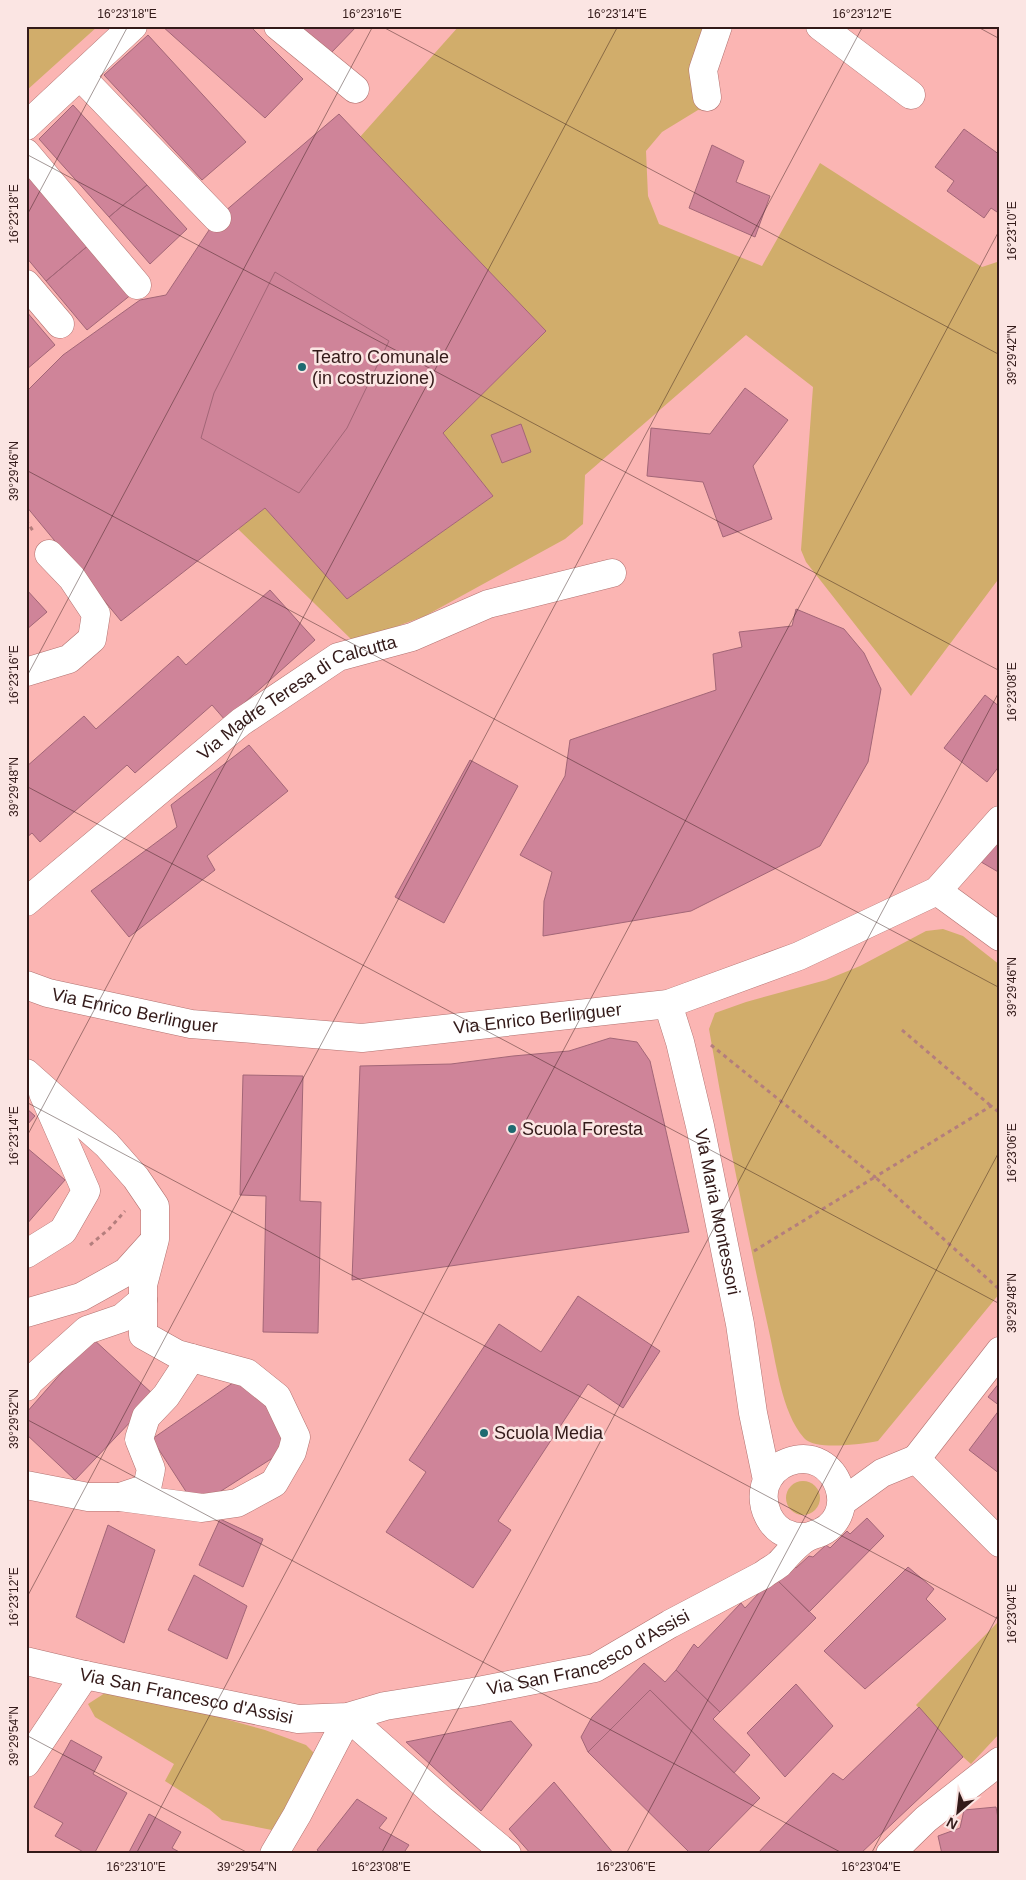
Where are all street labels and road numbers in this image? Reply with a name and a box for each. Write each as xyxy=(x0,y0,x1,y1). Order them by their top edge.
street label: Via Madre Teresa di Calcutta xyxy=(193,631,400,764)
street label: Via Enrico Berlinguer xyxy=(50,984,218,1036)
street label: Via Enrico Berlinguer xyxy=(453,999,623,1038)
street label: Via Maria Montessori xyxy=(691,1127,744,1297)
street label: Via San Francesco d'Assisi xyxy=(485,1606,693,1699)
street label: Via San Francesco d'Assisi xyxy=(78,1664,295,1728)

